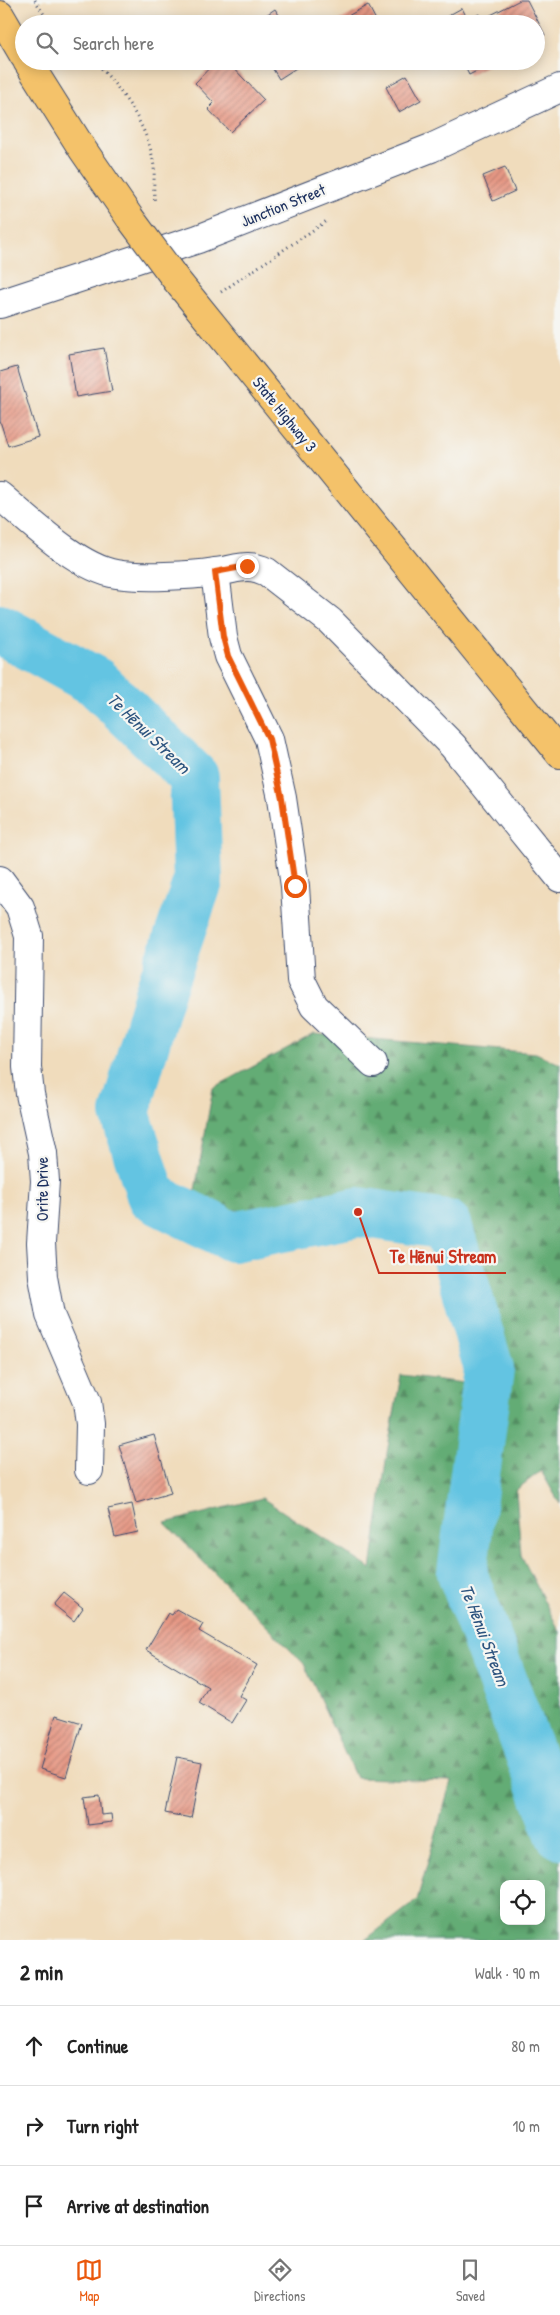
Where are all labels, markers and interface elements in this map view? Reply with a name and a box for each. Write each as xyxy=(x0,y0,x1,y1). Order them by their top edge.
search box xyxy=(15,15,545,70)
icon: search xyxy=(33,29,61,57)
text: Search here xyxy=(73,30,154,56)
street label: Junction Street xyxy=(237,178,329,232)
street label: State Highway 3 xyxy=(248,372,322,456)
route end xyxy=(236,555,259,578)
water label: Te Hēnui Stream xyxy=(102,687,197,780)
route start xyxy=(284,875,307,898)
street label: Orite Drive xyxy=(31,1156,53,1221)
callout: Te Hēnui Stream xyxy=(379,1240,506,1273)
text: Te Hēnui Stream xyxy=(389,1244,496,1269)
water label: Te Hēnui Stream xyxy=(454,1581,516,1690)
map controls xyxy=(500,1880,545,1925)
button: locate xyxy=(500,1880,545,1925)
text: 2 min xyxy=(20,1958,63,1987)
text: Walk · 90 m xyxy=(475,1962,540,1984)
icon: ahead xyxy=(20,2032,48,2060)
text: Continue xyxy=(67,2033,128,2059)
text: 80 m xyxy=(511,2035,540,2057)
icon: right xyxy=(20,2112,48,2140)
text: Turn right xyxy=(67,2113,138,2139)
text: 10 m xyxy=(512,2115,540,2137)
icon: arrive xyxy=(20,2192,48,2220)
text: Arrive at destination xyxy=(67,2193,209,2219)
tab: Map xyxy=(75,2256,103,2305)
tab: Directions xyxy=(254,2256,305,2305)
tab: Saved xyxy=(456,2256,485,2305)

